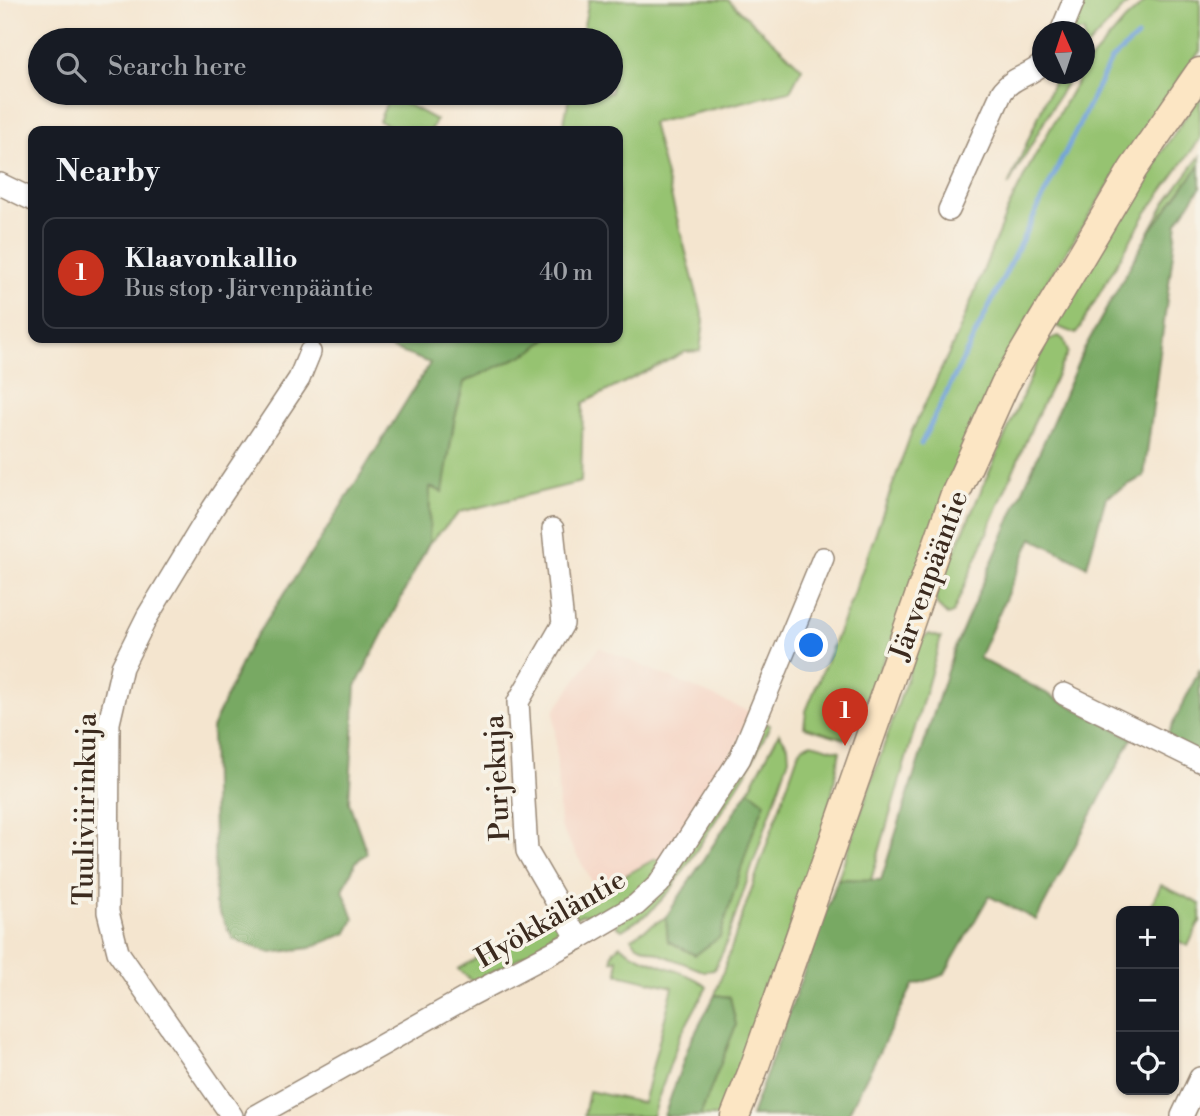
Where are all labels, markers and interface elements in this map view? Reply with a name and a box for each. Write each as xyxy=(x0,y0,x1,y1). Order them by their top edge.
north arrow xyxy=(1032,21,1095,84)
search box xyxy=(28,28,623,105)
icon: search xyxy=(52,48,90,86)
text: Search here xyxy=(108,51,247,83)
text: Nearby xyxy=(56,153,160,191)
text: Klaavonkallio xyxy=(125,243,298,275)
text: 1 xyxy=(75,259,87,287)
text: 40 m xyxy=(539,259,593,287)
text: Bus stop · Järvenpääntie xyxy=(125,275,373,303)
street label: Järvenpääntie xyxy=(882,486,976,666)
your location xyxy=(794,628,828,662)
pin: 1 xyxy=(822,688,868,746)
street label: Tuuliviirinkuja xyxy=(66,712,105,906)
street label: Purjekuja xyxy=(477,713,518,842)
street label: Hyökkäläntie xyxy=(469,862,632,976)
map controls xyxy=(1116,906,1179,1095)
button: + xyxy=(1116,906,1179,969)
button: − xyxy=(1116,969,1179,1032)
button: locate xyxy=(1116,1032,1179,1095)

